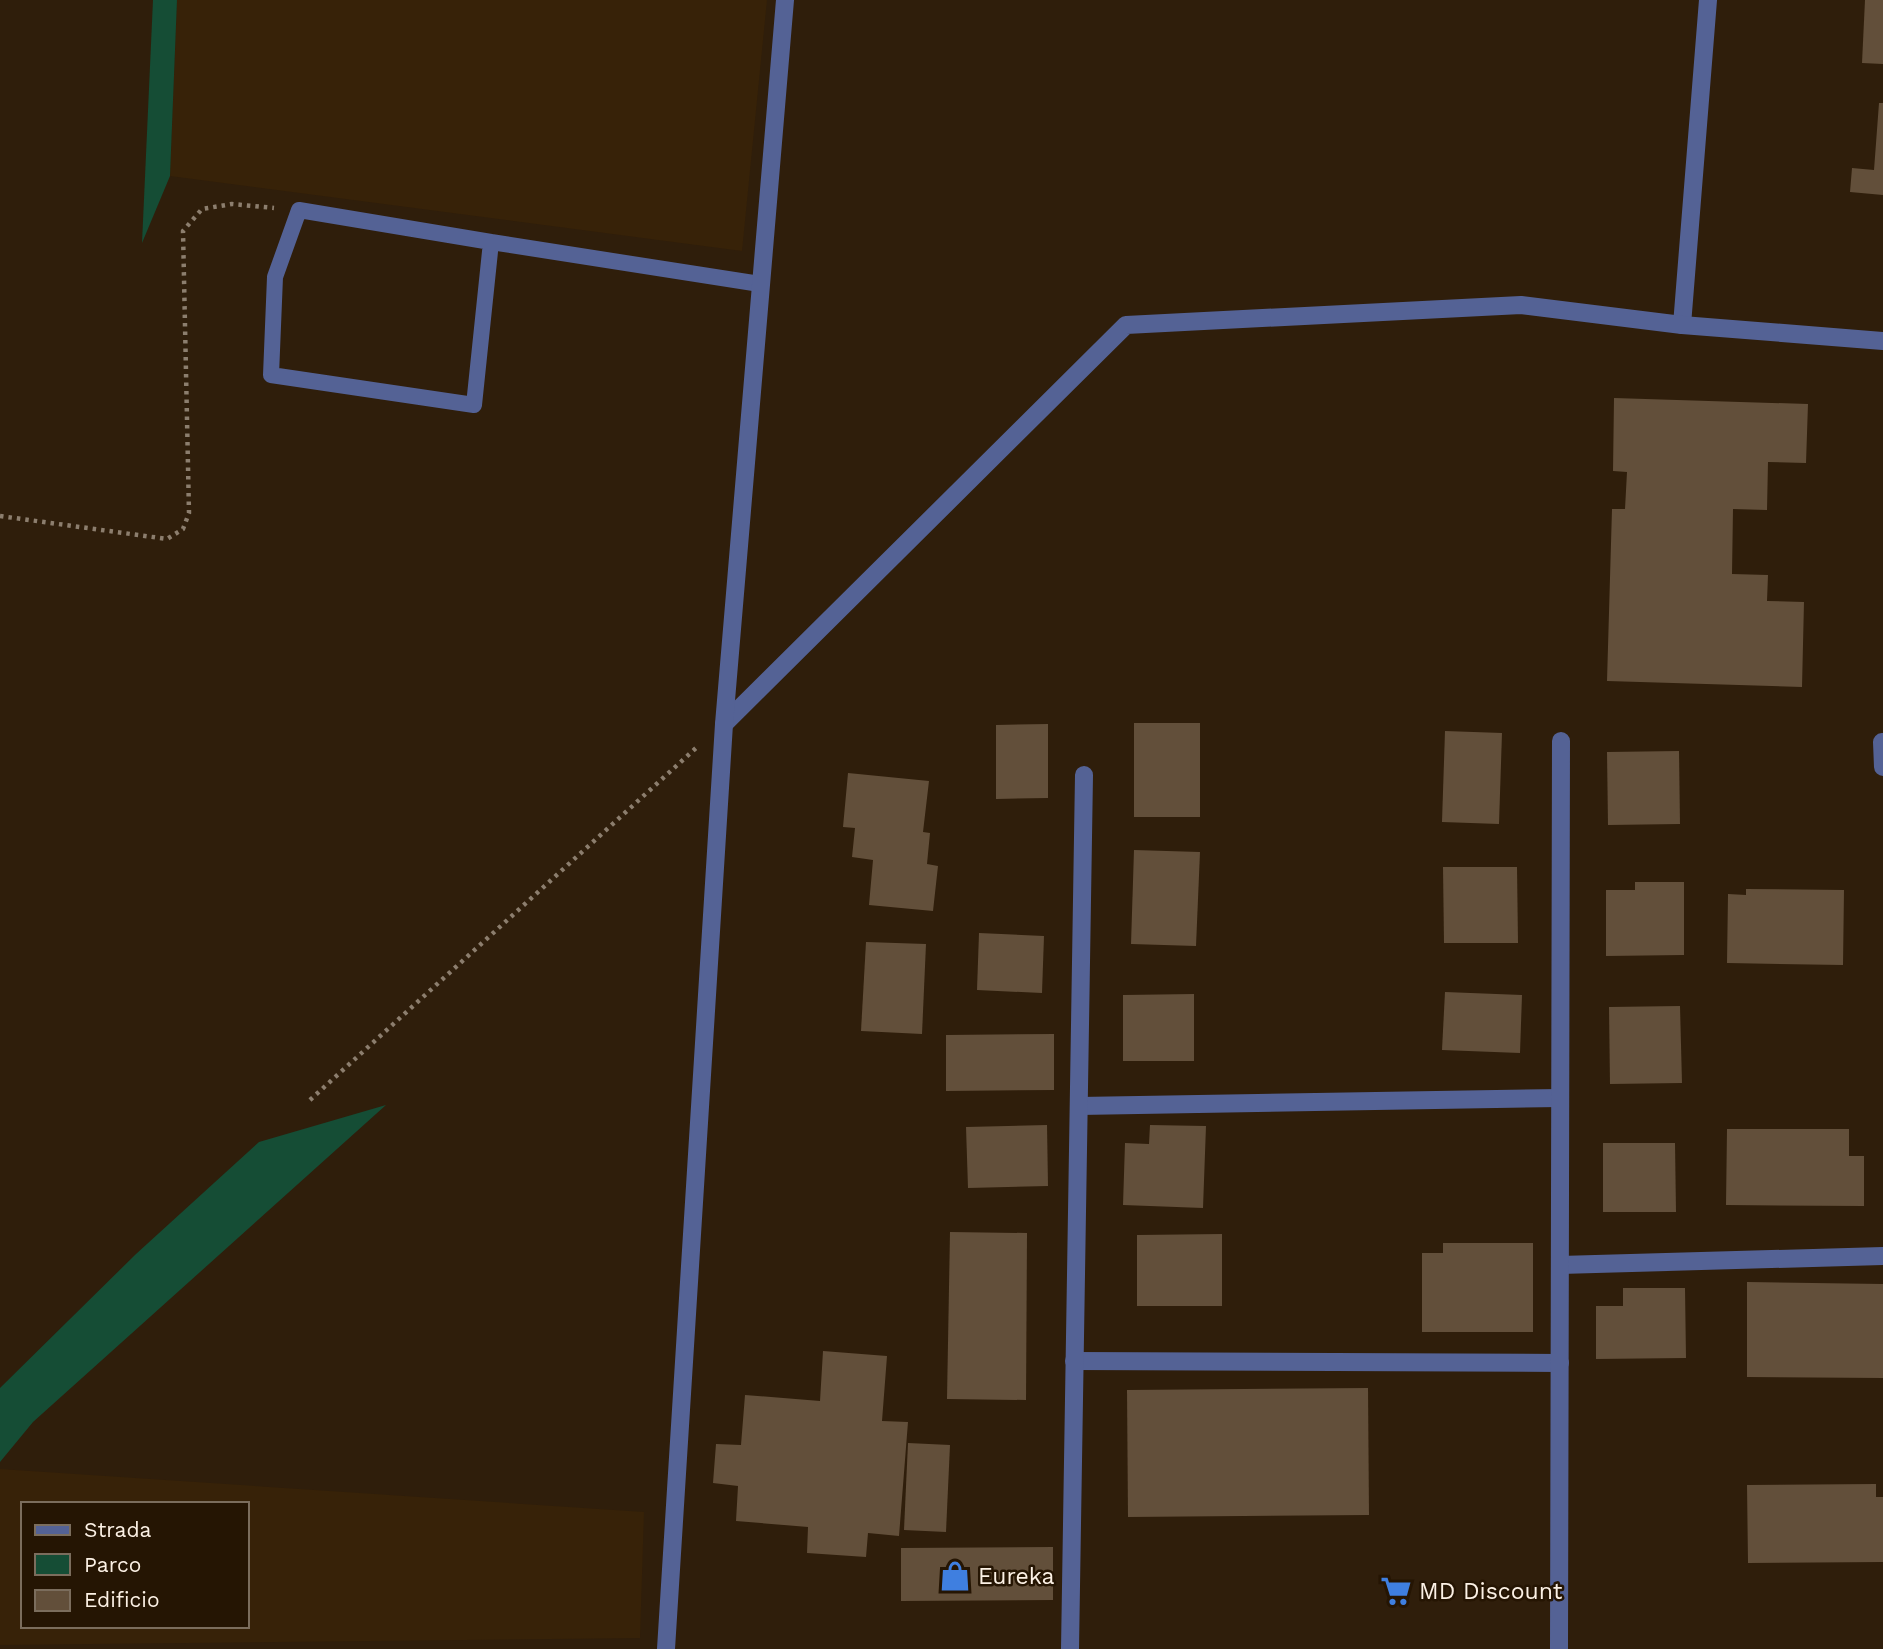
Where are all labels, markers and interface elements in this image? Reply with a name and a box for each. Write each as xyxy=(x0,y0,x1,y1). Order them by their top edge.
legend xyxy=(21,1502,248,1628)
text: Strada xyxy=(84,1517,152,1542)
text: Parco xyxy=(84,1552,141,1577)
shop icon: Eureka xyxy=(938,1559,972,1593)
place label: Eureka xyxy=(978,1563,1055,1590)
supermarket icon: MD Discount xyxy=(1379,1574,1413,1608)
place label: MD Discount xyxy=(1419,1578,1563,1605)
text: Edificio xyxy=(84,1587,160,1612)

